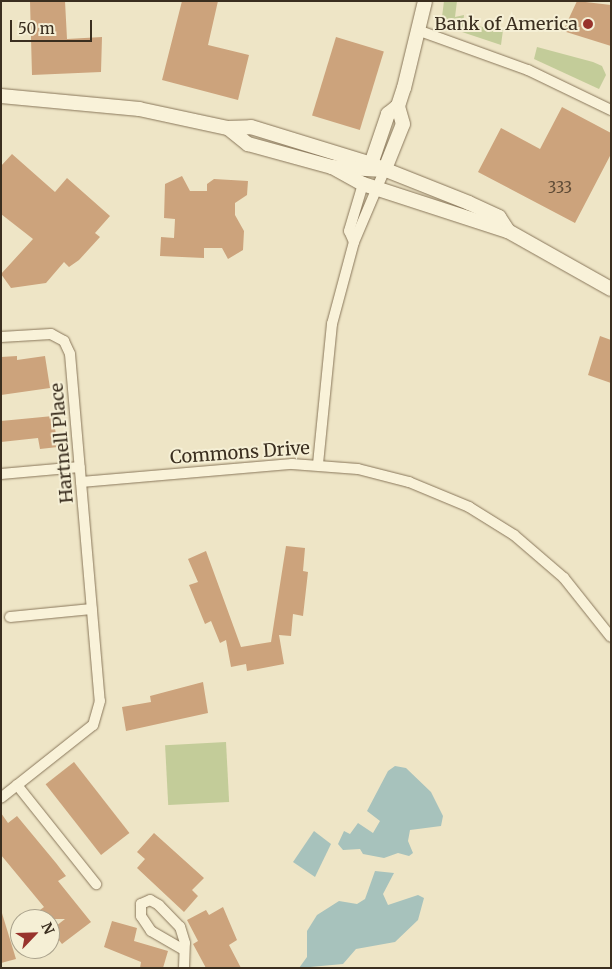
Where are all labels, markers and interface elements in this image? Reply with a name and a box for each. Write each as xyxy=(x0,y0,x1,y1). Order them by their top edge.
scale bar xyxy=(12,10,95,42)
place label: Bank of America xyxy=(434,13,578,35)
marker: Bank of America xyxy=(582,18,594,30)
text: 50 m xyxy=(18,19,55,38)
house number: 333 xyxy=(548,179,572,197)
street label: Hartnell Place xyxy=(46,382,78,504)
street label: Commons Drive xyxy=(169,437,311,469)
north arrow xyxy=(10,909,60,959)
text: N xyxy=(37,920,58,937)

